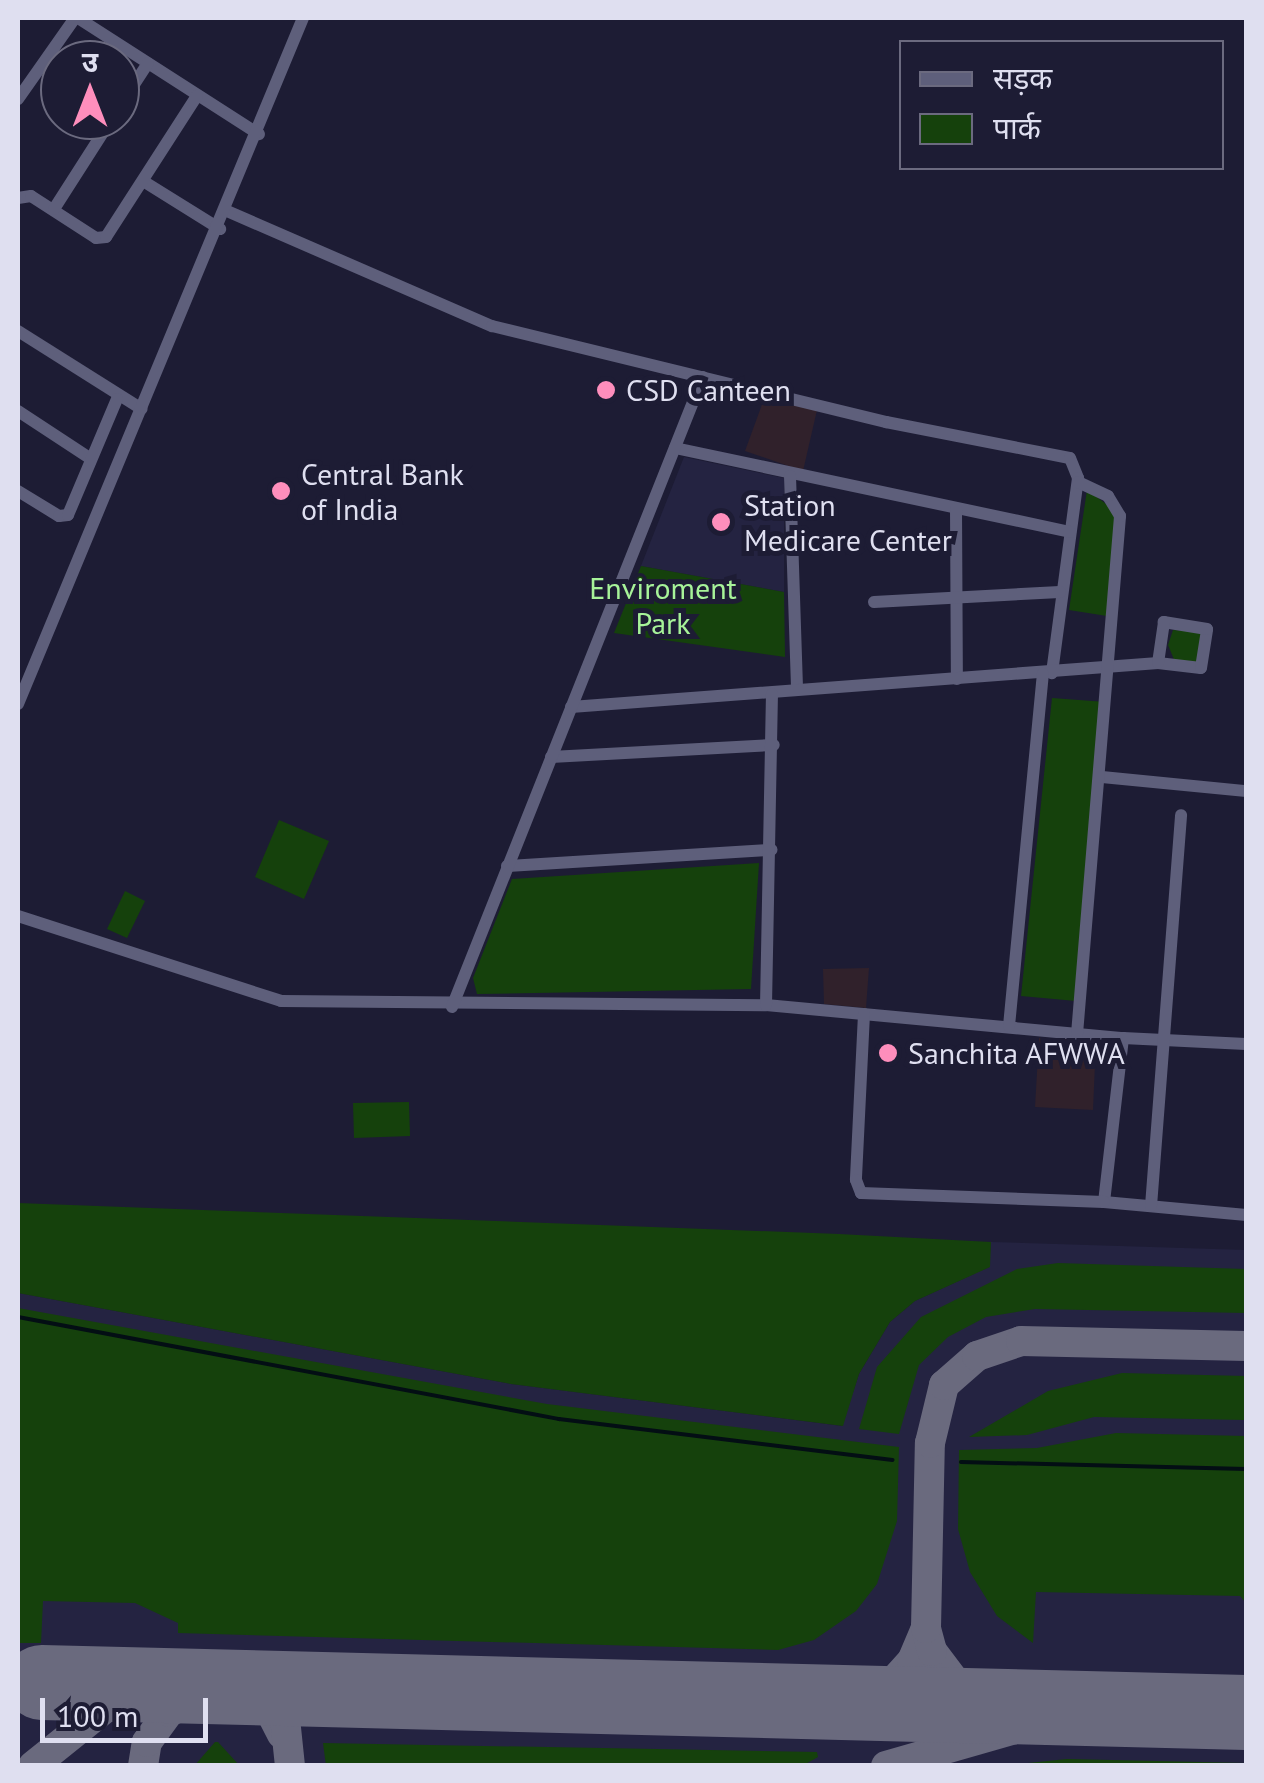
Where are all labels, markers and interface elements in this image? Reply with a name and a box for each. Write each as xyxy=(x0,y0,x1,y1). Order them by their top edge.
north arrow xyxy=(40,40,140,140)
legend xyxy=(899,40,1224,170)
text: उ xyxy=(82,43,98,80)
text: सड़क xyxy=(993,58,1052,97)
text: पार्क xyxy=(993,108,1041,147)
place label: CSD Canteen xyxy=(626,372,791,408)
marker: CSD Canteen xyxy=(595,379,617,401)
place label: Central Bank of India xyxy=(301,456,464,526)
marker: Central Bank of India xyxy=(270,480,292,502)
place label: Station Medicare Center xyxy=(744,487,952,558)
marker: Station Medicare Center xyxy=(708,509,734,535)
park label: Enviroment Park xyxy=(589,570,737,640)
place label: Sanchita AFWWA xyxy=(908,1035,1126,1071)
marker: Sanchita AFWWA xyxy=(877,1042,899,1064)
scale bar xyxy=(45,1678,212,1740)
text: 100 m xyxy=(57,1696,138,1735)

